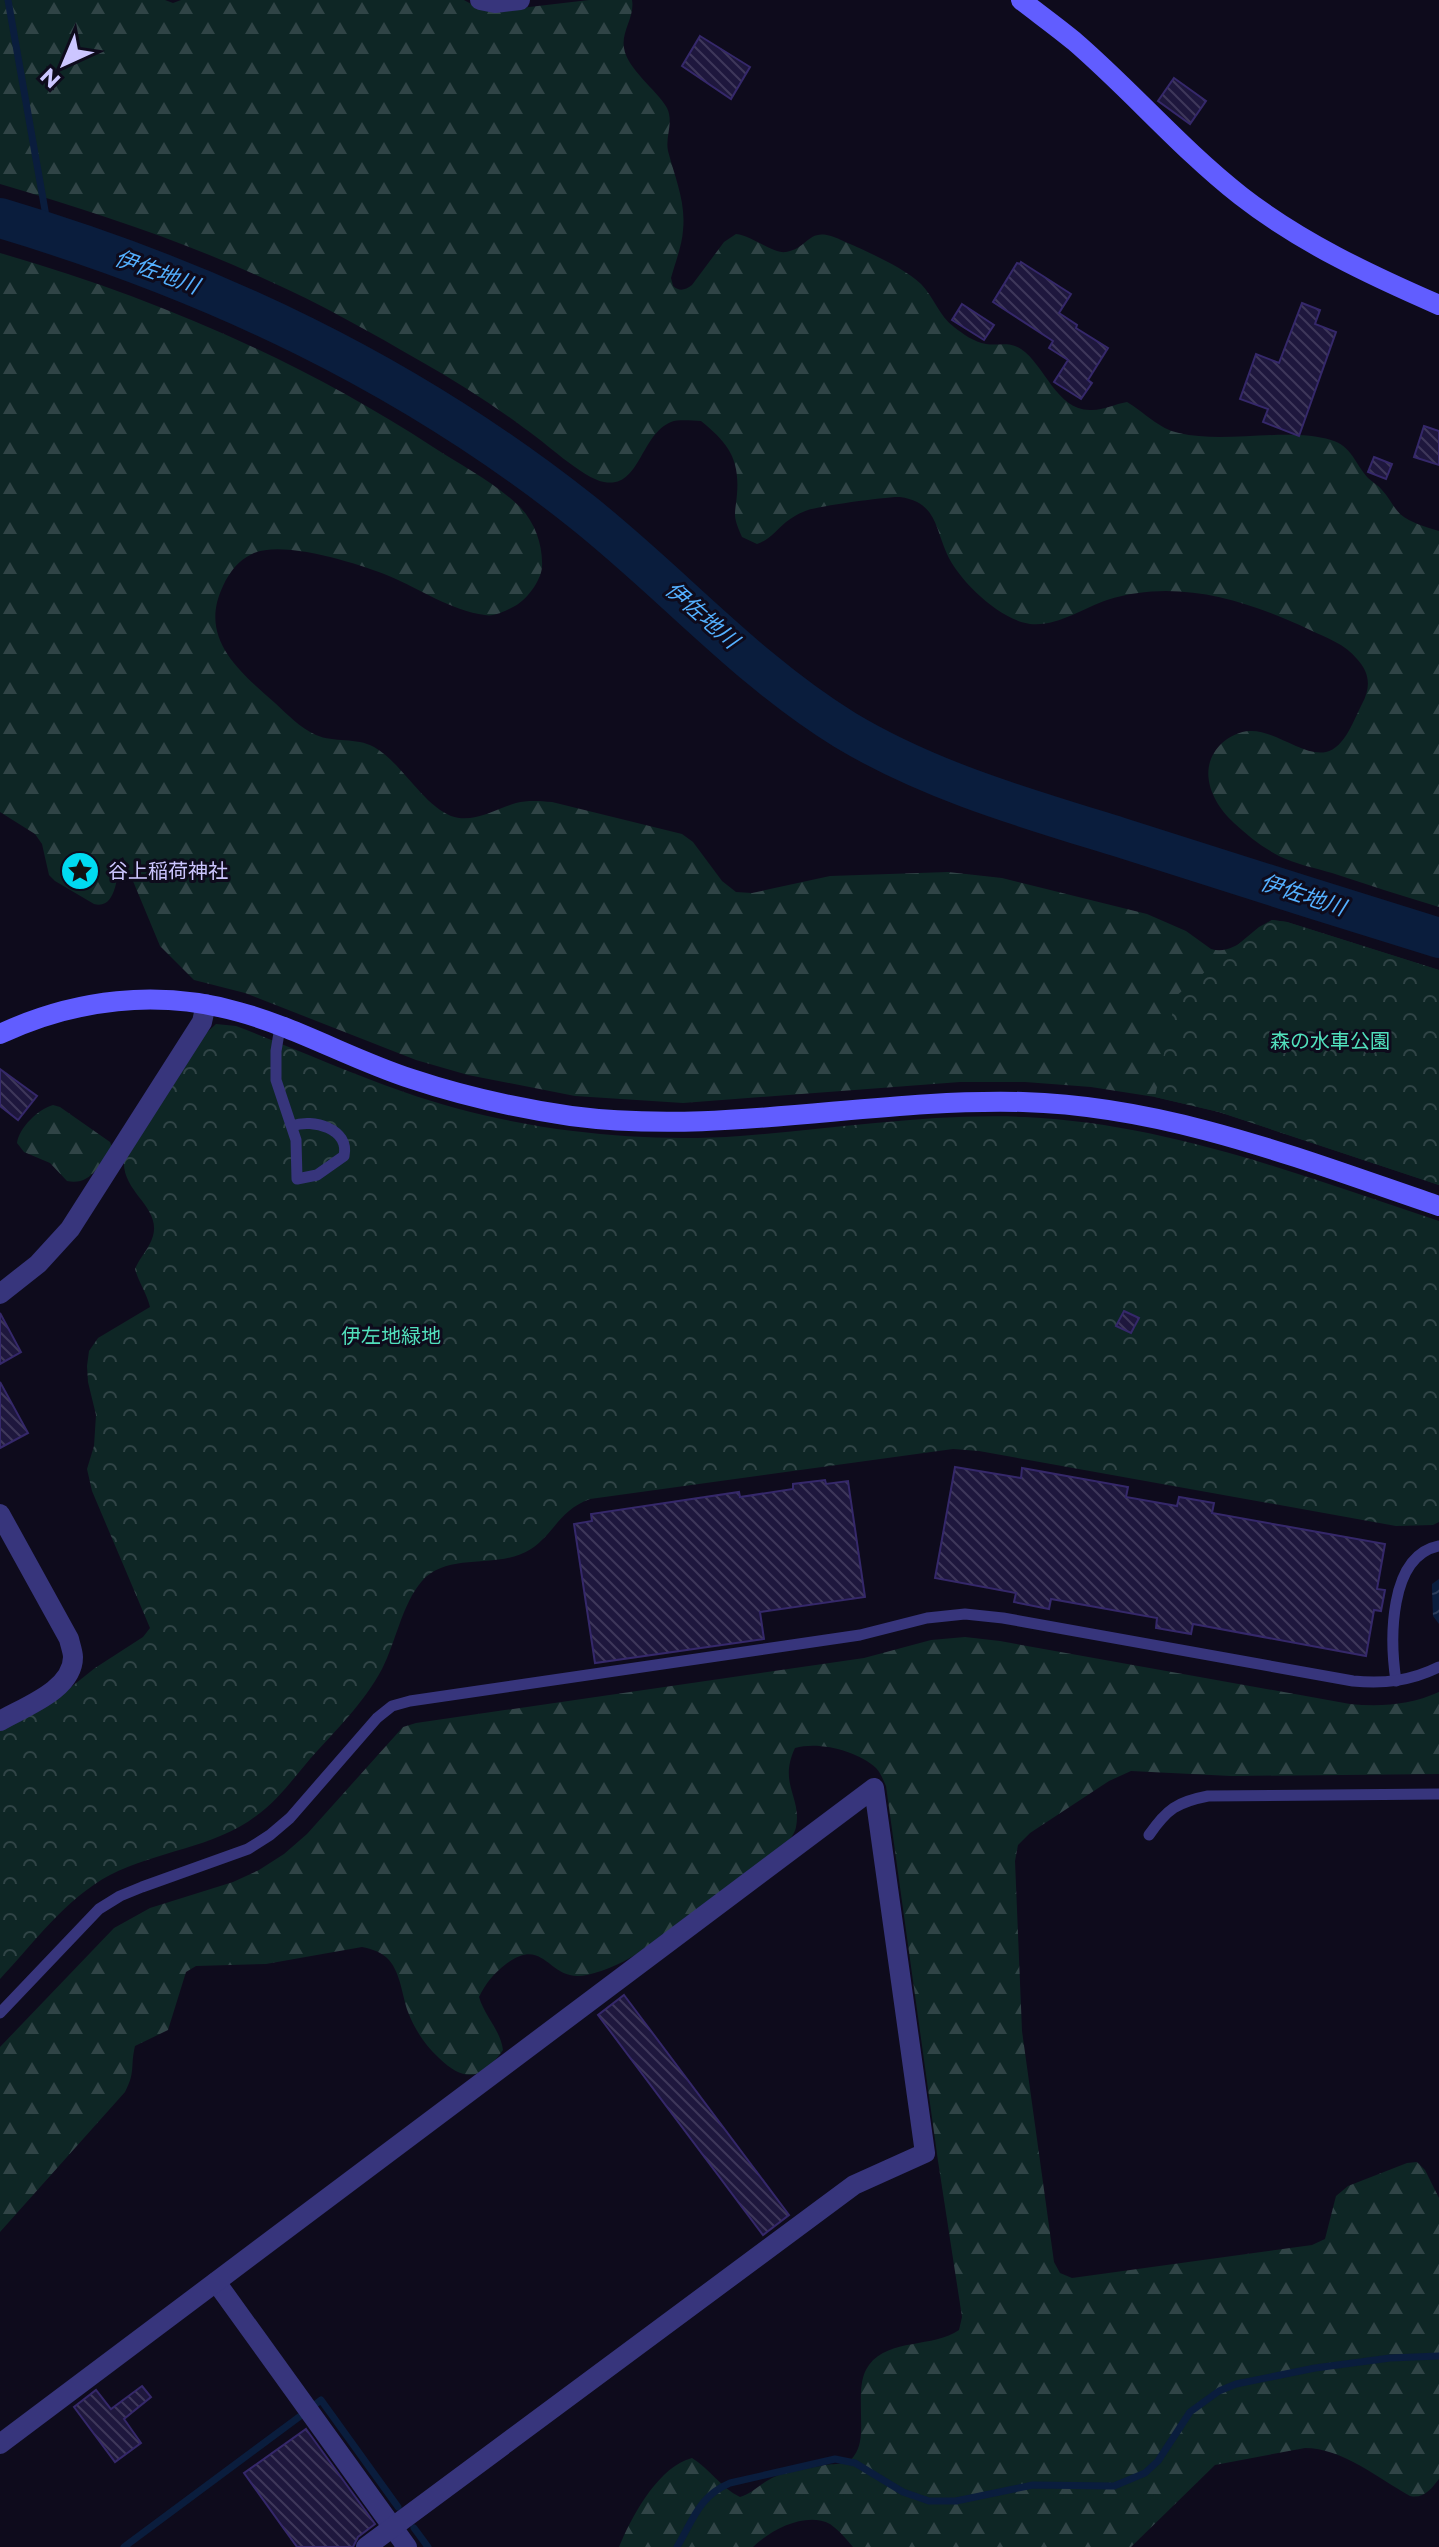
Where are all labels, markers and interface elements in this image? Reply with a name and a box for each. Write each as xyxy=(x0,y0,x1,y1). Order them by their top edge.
north arrow xyxy=(24,24,104,104)
text: N xyxy=(35,62,66,94)
water label: 伊佐地川 xyxy=(111,244,205,300)
water label: 伊佐地川 xyxy=(660,576,746,655)
place icon: 谷上稲荷神社 xyxy=(59,850,101,892)
place label: 谷上稲荷神社 xyxy=(108,859,228,883)
water label: 伊佐地川 xyxy=(1257,869,1351,922)
park label: 森の水車公園 xyxy=(1270,1029,1390,1053)
park label: 伊左地緑地 xyxy=(341,1324,441,1348)

